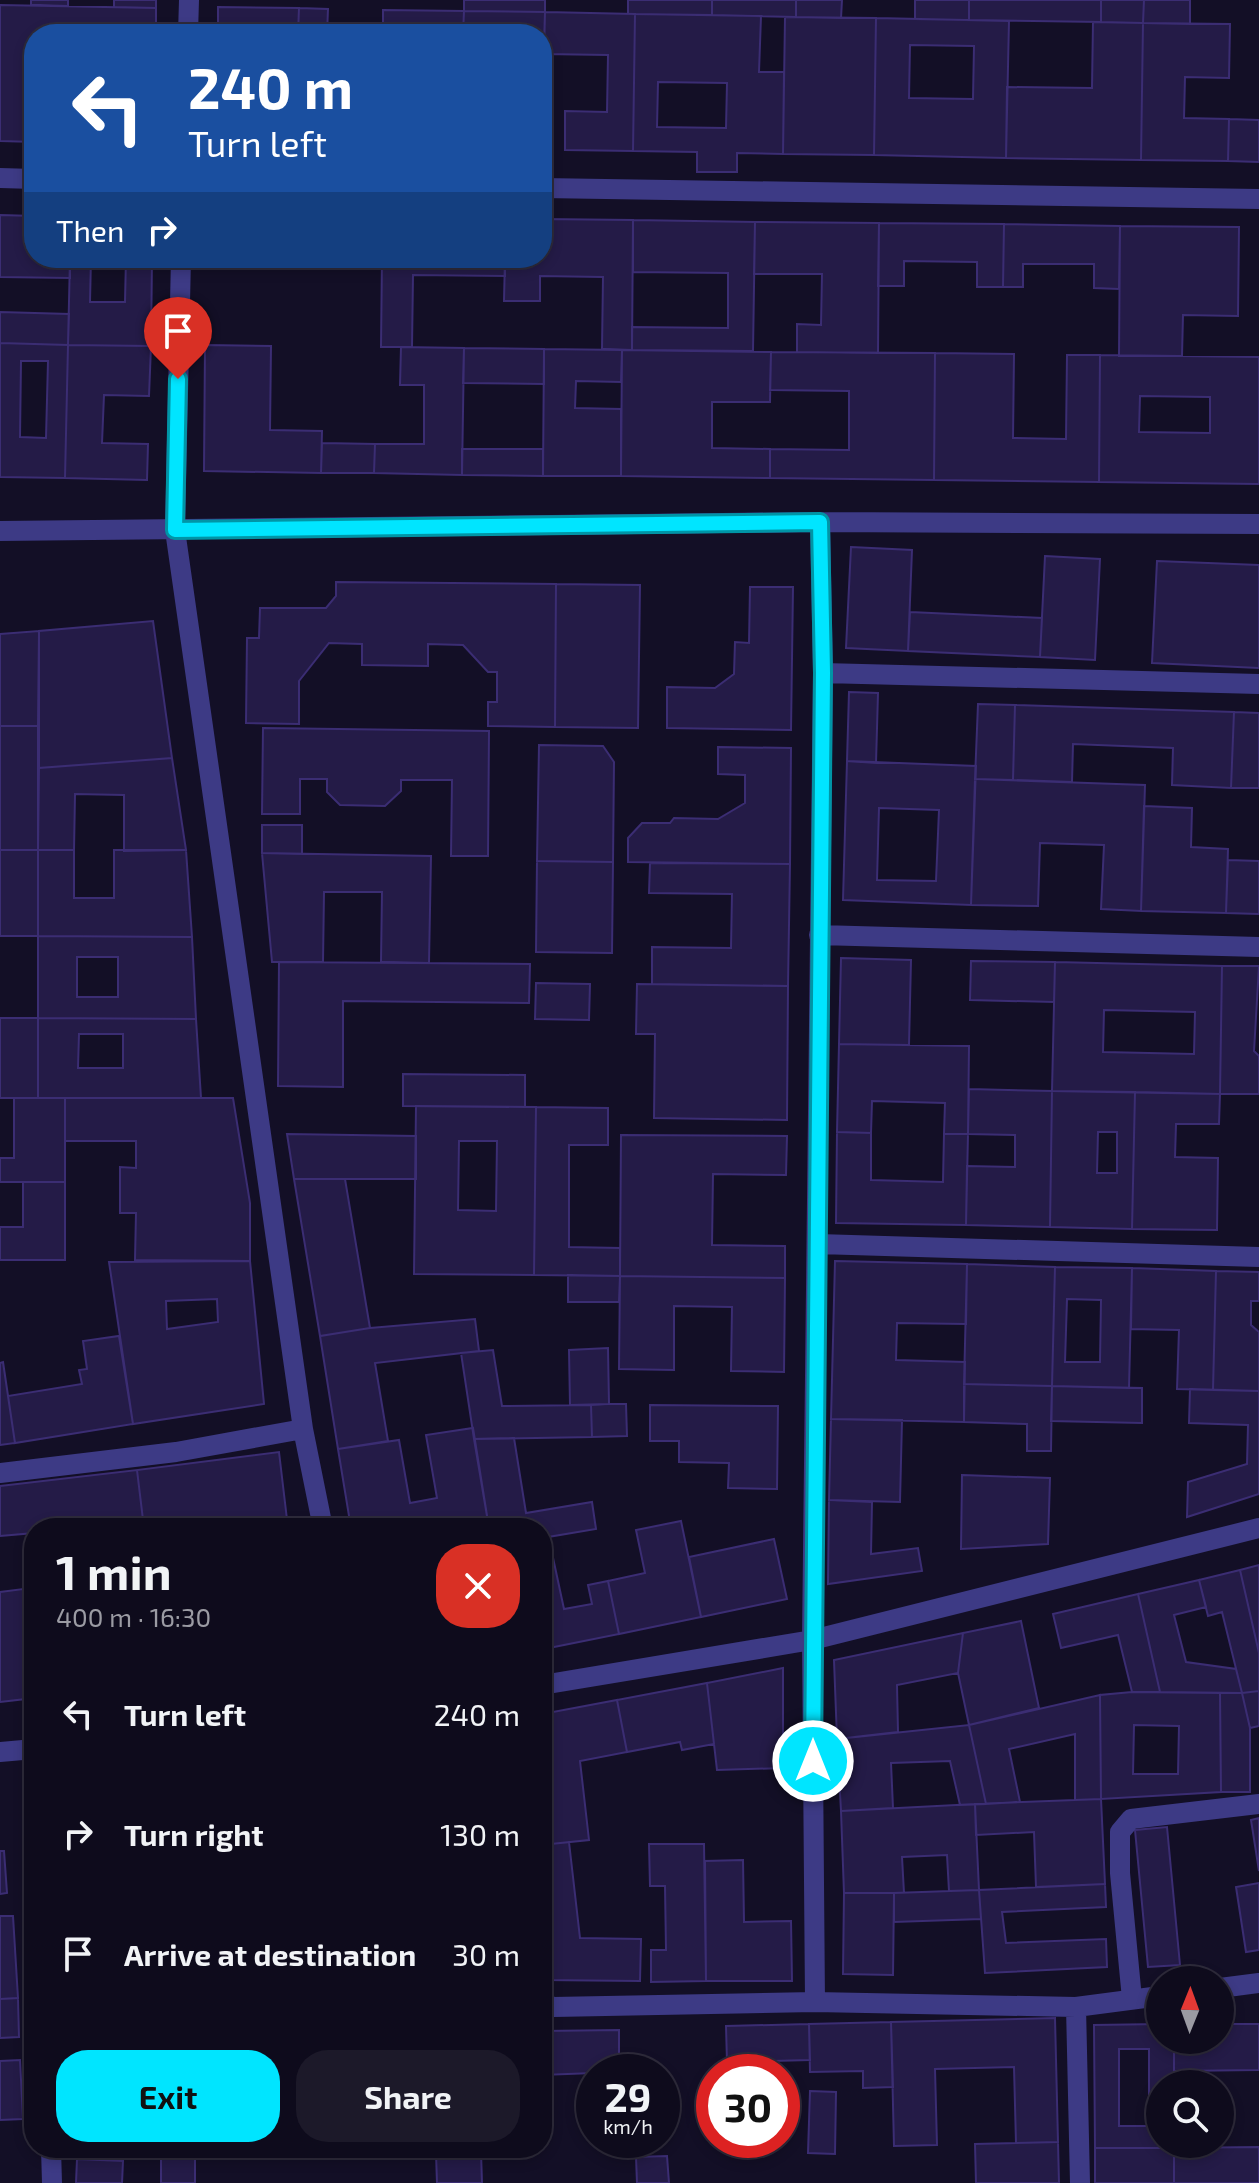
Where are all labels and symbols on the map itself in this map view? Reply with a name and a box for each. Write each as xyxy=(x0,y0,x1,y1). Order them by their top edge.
pin xyxy=(144,297,212,379)
position arrow xyxy=(771,1719,855,1803)
north arrow xyxy=(1146,1966,1234,2054)
speed limit sign: 30 xyxy=(696,2054,800,2158)

